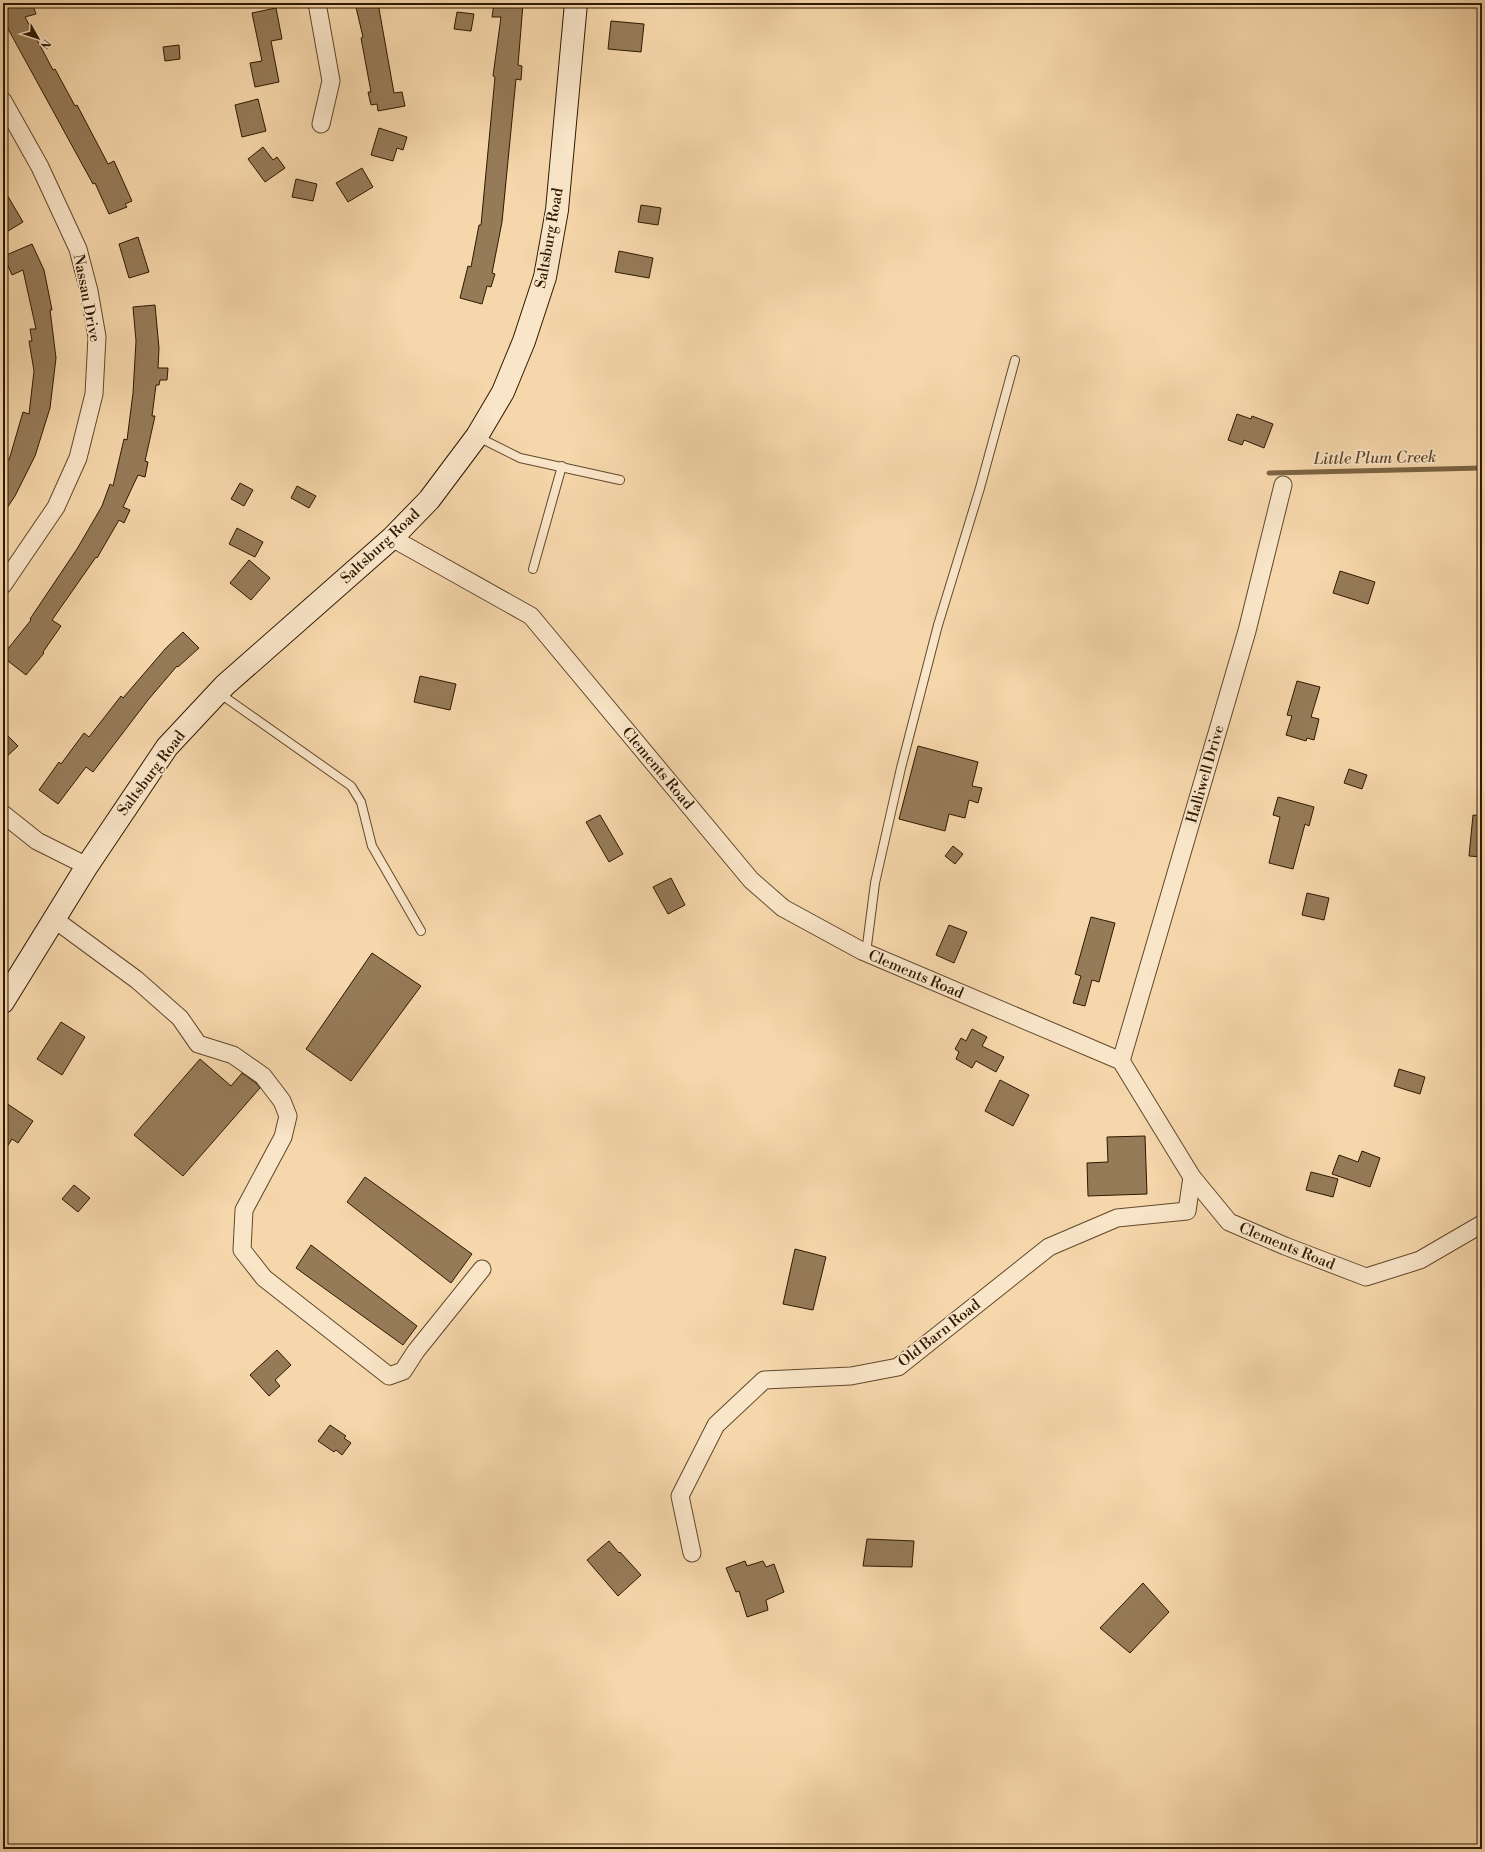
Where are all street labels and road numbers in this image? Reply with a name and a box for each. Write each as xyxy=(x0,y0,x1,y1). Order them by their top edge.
street label: Saltsburg Road xyxy=(531,186,568,290)
street label: Nassau Drive xyxy=(69,253,104,344)
street label: Saltsburg Road xyxy=(337,504,424,588)
street label: Clements Road xyxy=(618,723,698,814)
street label: Halliwell Drive xyxy=(1182,723,1229,825)
street label: Saltsburg Road xyxy=(113,727,190,820)
street label: Clements Road xyxy=(865,946,967,1003)
street label: Clements Road xyxy=(1236,1219,1338,1275)
street label: Old Barn Road xyxy=(894,1295,985,1371)

